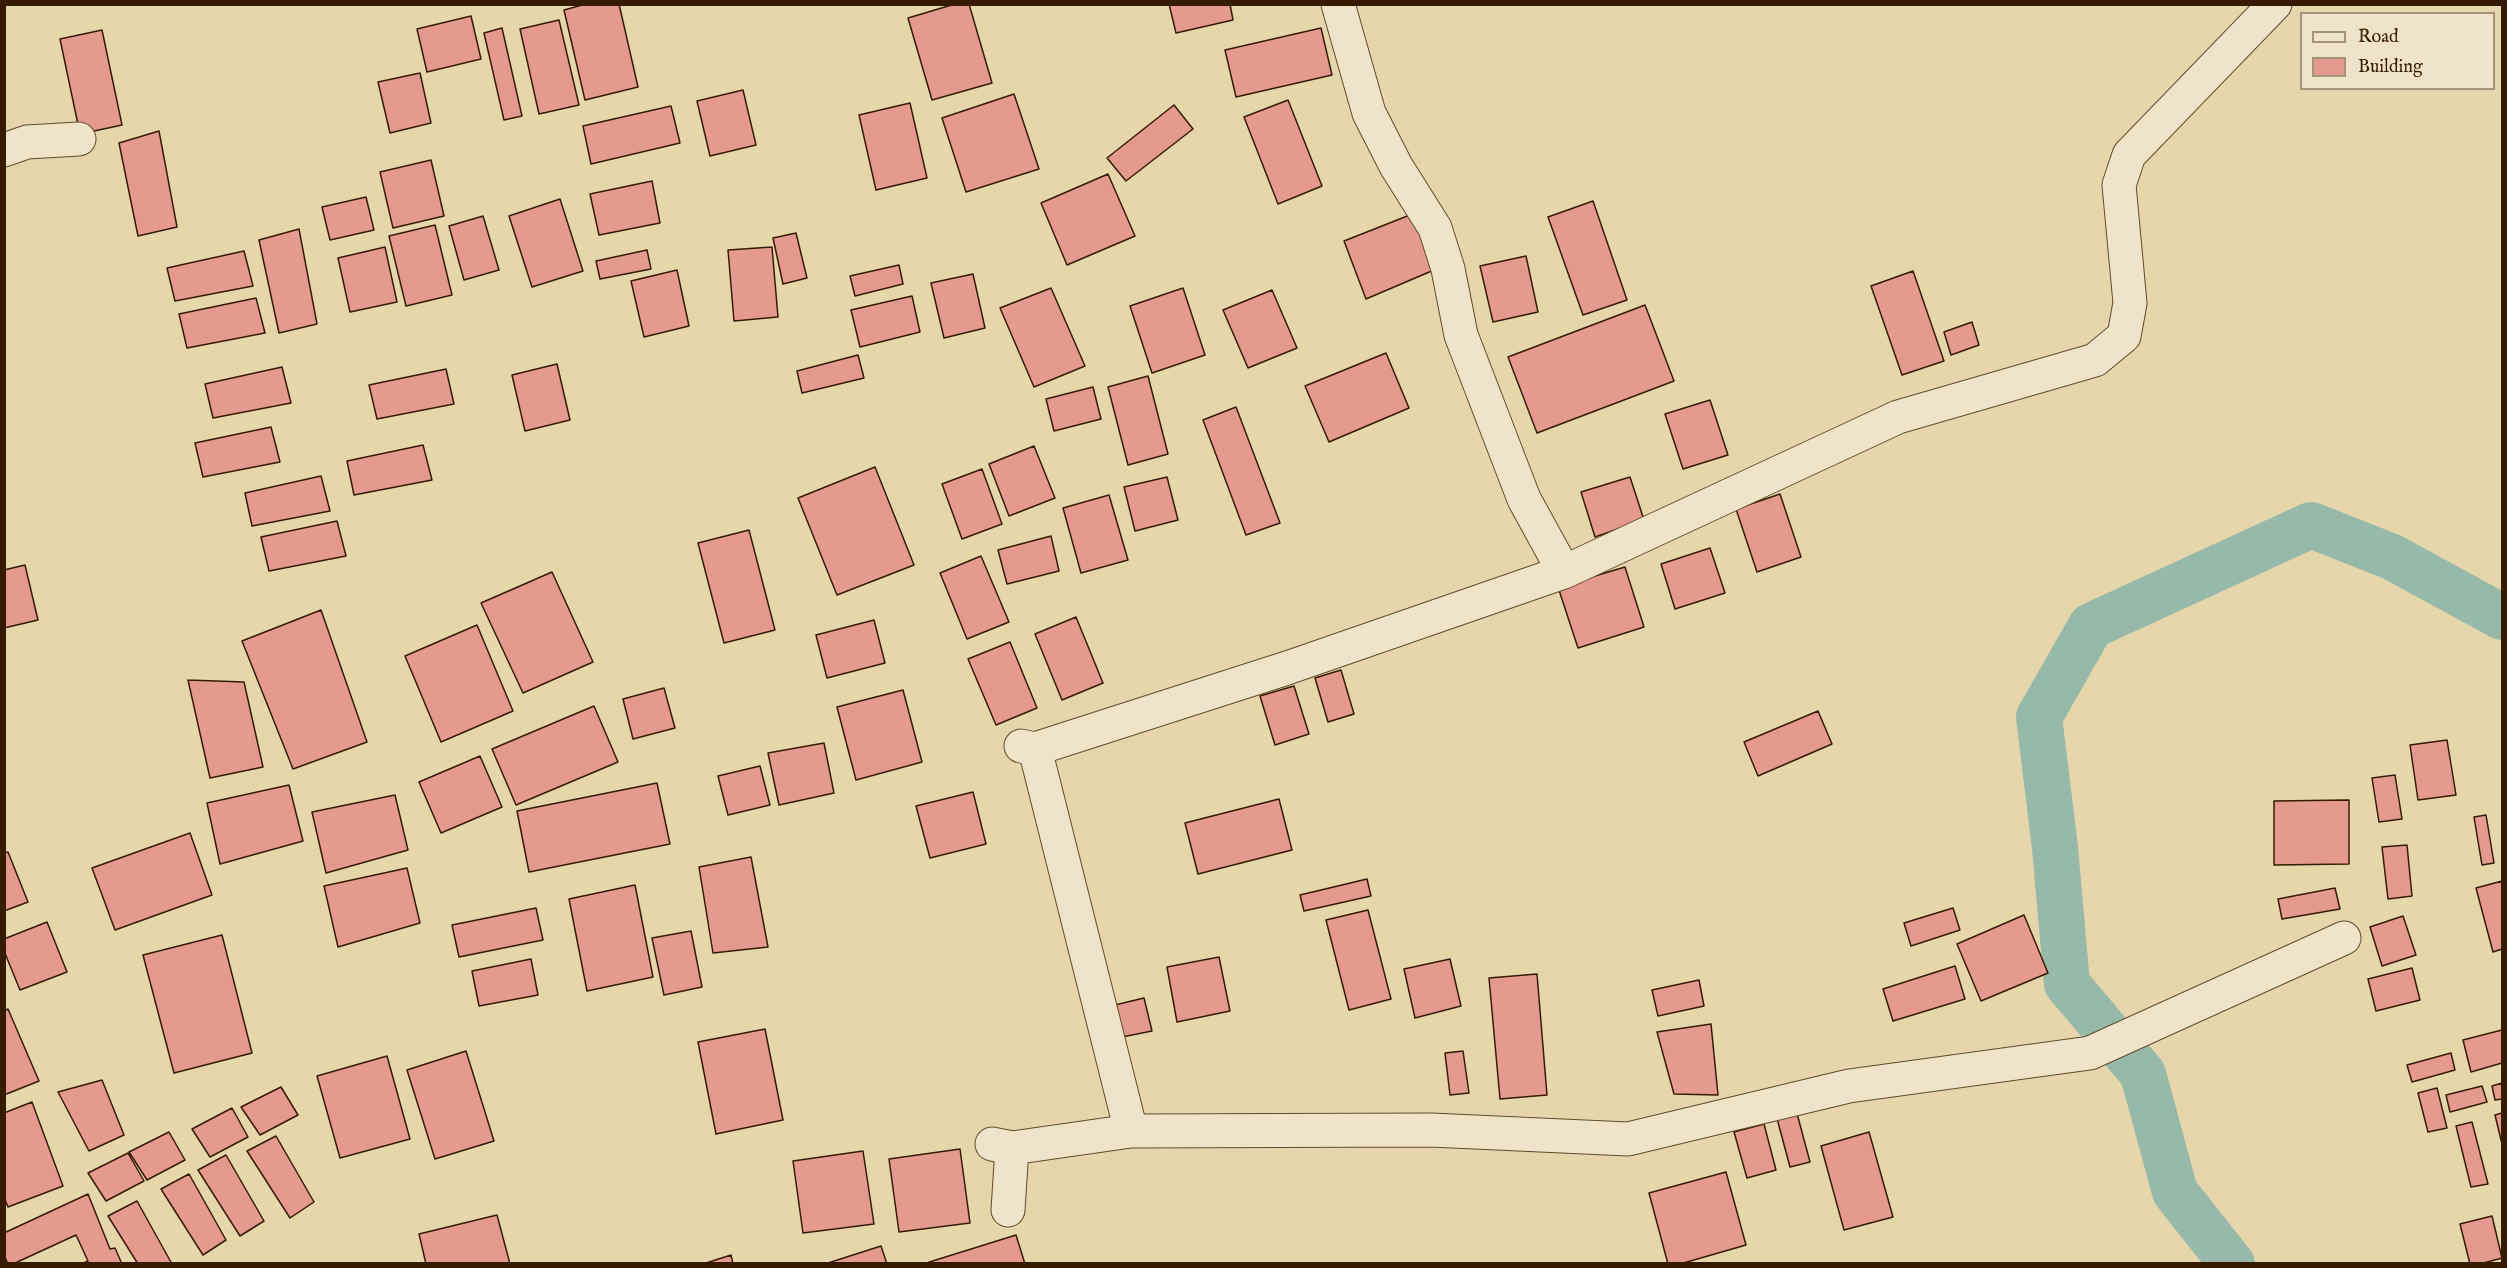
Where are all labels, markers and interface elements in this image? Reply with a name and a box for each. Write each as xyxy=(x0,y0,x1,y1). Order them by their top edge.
legend xyxy=(2300,12,2495,90)
text: Road xyxy=(2358,26,2399,49)
text: Building xyxy=(2358,56,2423,79)

